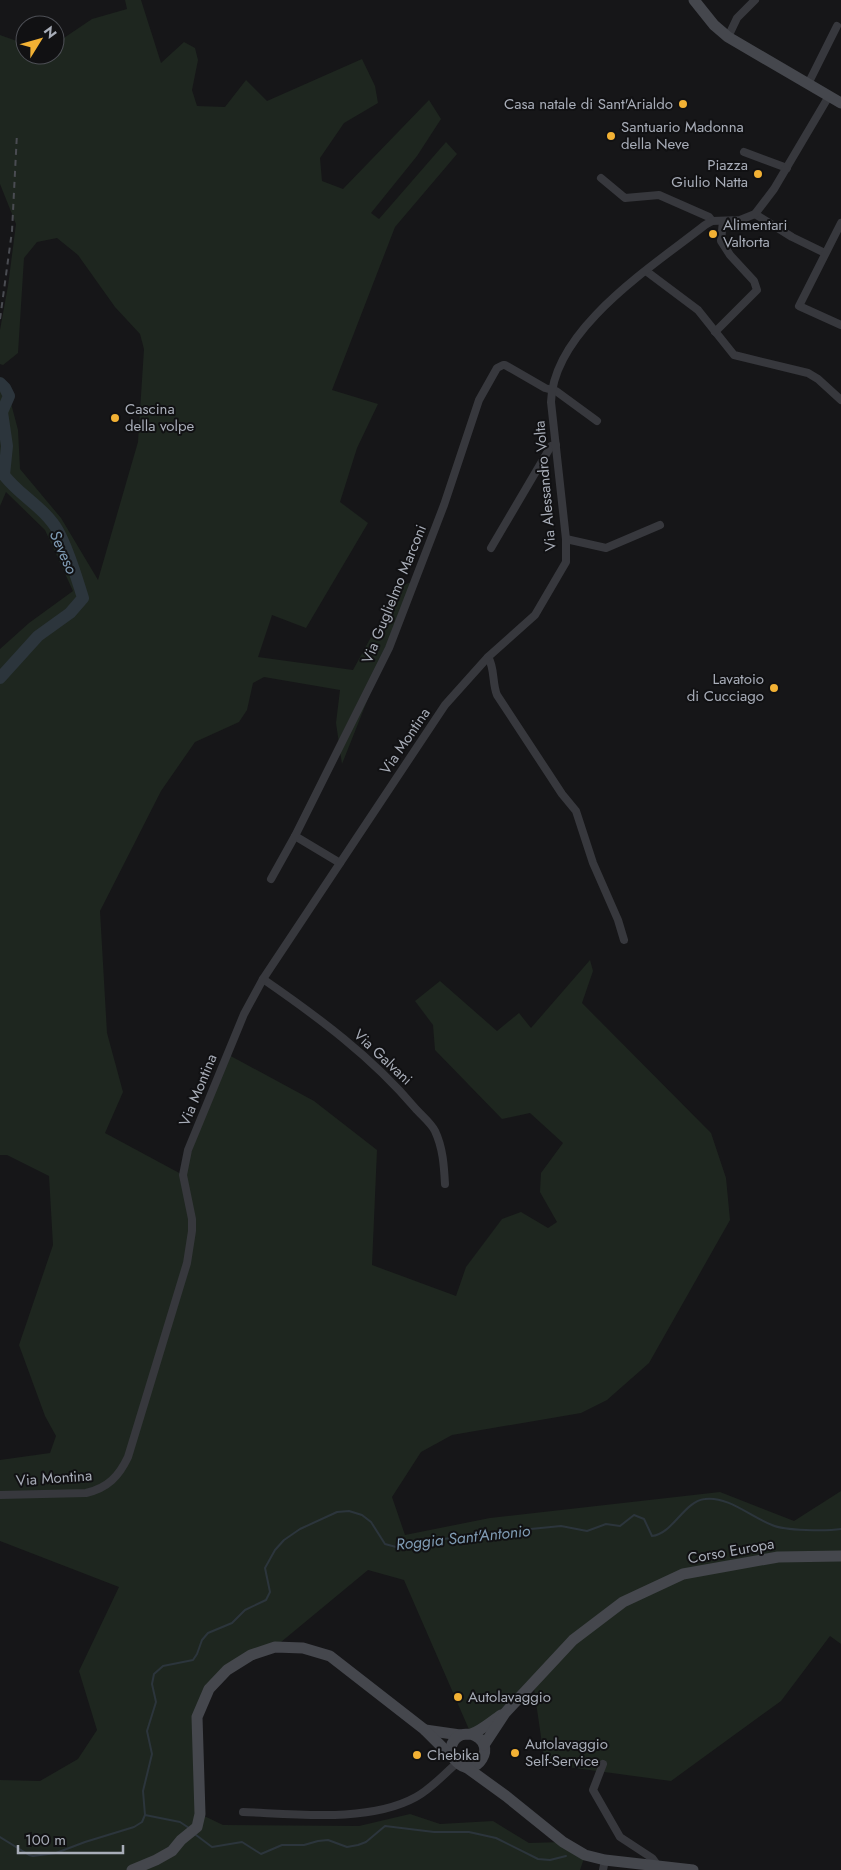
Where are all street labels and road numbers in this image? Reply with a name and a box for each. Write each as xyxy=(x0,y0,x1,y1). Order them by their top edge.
street label: Via Alessandro Volta xyxy=(528,420,562,552)
street label: Via Guglielmo Marconi xyxy=(356,521,432,667)
street label: Via Montina xyxy=(375,703,435,779)
street label: Via Galvani xyxy=(349,1024,417,1090)
street label: Via Montina xyxy=(174,1050,222,1130)
street label: Via Montina xyxy=(15,1464,93,1492)
street label: Corso Europa xyxy=(686,1533,776,1569)

